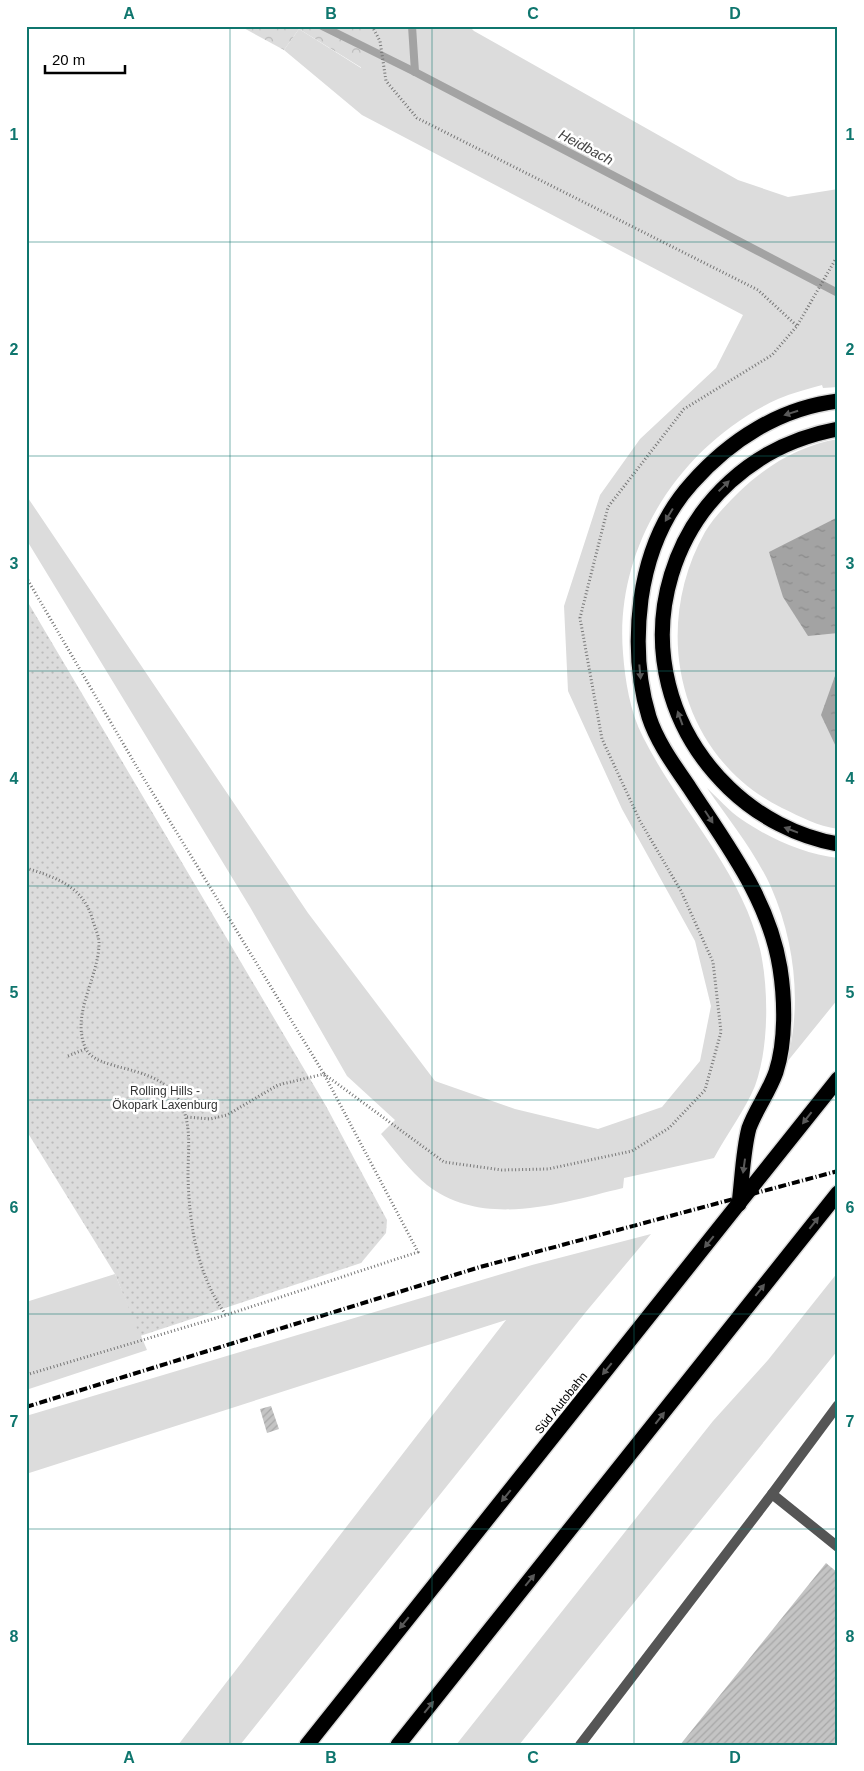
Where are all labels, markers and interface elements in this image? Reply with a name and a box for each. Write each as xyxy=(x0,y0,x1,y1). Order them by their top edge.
text: A xyxy=(123,5,135,22)
text: B xyxy=(325,5,337,22)
text: C xyxy=(527,5,539,22)
text: D xyxy=(729,5,741,22)
scale bar xyxy=(45,42,125,74)
text: 20 m xyxy=(52,51,85,68)
text: 1 xyxy=(10,126,19,143)
water label: Heidbach xyxy=(556,126,616,168)
text: 1 xyxy=(846,126,855,143)
text: 2 xyxy=(10,341,19,358)
text: 2 xyxy=(846,341,855,358)
one-way arrow xyxy=(783,409,798,417)
one-way arrow xyxy=(718,480,730,492)
one-way arrow xyxy=(664,509,673,522)
text: 3 xyxy=(10,555,19,572)
text: 3 xyxy=(846,555,855,572)
one-way arrow xyxy=(636,665,644,681)
one-way arrow xyxy=(676,710,683,725)
text: 4 xyxy=(10,770,19,787)
text: 4 xyxy=(846,770,855,787)
one-way arrow xyxy=(704,810,713,824)
one-way arrow xyxy=(784,825,799,833)
text: 5 xyxy=(10,984,19,1001)
text: 5 xyxy=(846,984,855,1001)
park label: Rolling Hills - Ökopark Laxenburg xyxy=(112,1084,218,1112)
one-way arrow xyxy=(802,1111,813,1124)
one-way arrow xyxy=(740,1159,748,1175)
text: 6 xyxy=(10,1199,19,1216)
text: 6 xyxy=(846,1199,855,1216)
one-way arrow xyxy=(808,1217,819,1230)
one-way arrow xyxy=(703,1235,714,1248)
one-way arrow xyxy=(755,1284,766,1297)
one-way arrow xyxy=(602,1362,613,1375)
street label: Süd Autobahn xyxy=(532,1369,590,1437)
one-way arrow xyxy=(654,1412,665,1425)
text: 7 xyxy=(10,1413,19,1430)
text: 7 xyxy=(846,1413,855,1430)
one-way arrow xyxy=(500,1489,511,1502)
one-way arrow xyxy=(525,1574,536,1587)
one-way arrow xyxy=(399,1616,410,1629)
text: 8 xyxy=(10,1628,19,1645)
text: 8 xyxy=(846,1628,855,1645)
one-way arrow xyxy=(423,1701,434,1714)
text: A xyxy=(123,1749,135,1766)
text: B xyxy=(325,1749,337,1766)
text: C xyxy=(527,1749,539,1766)
text: D xyxy=(729,1749,741,1766)

